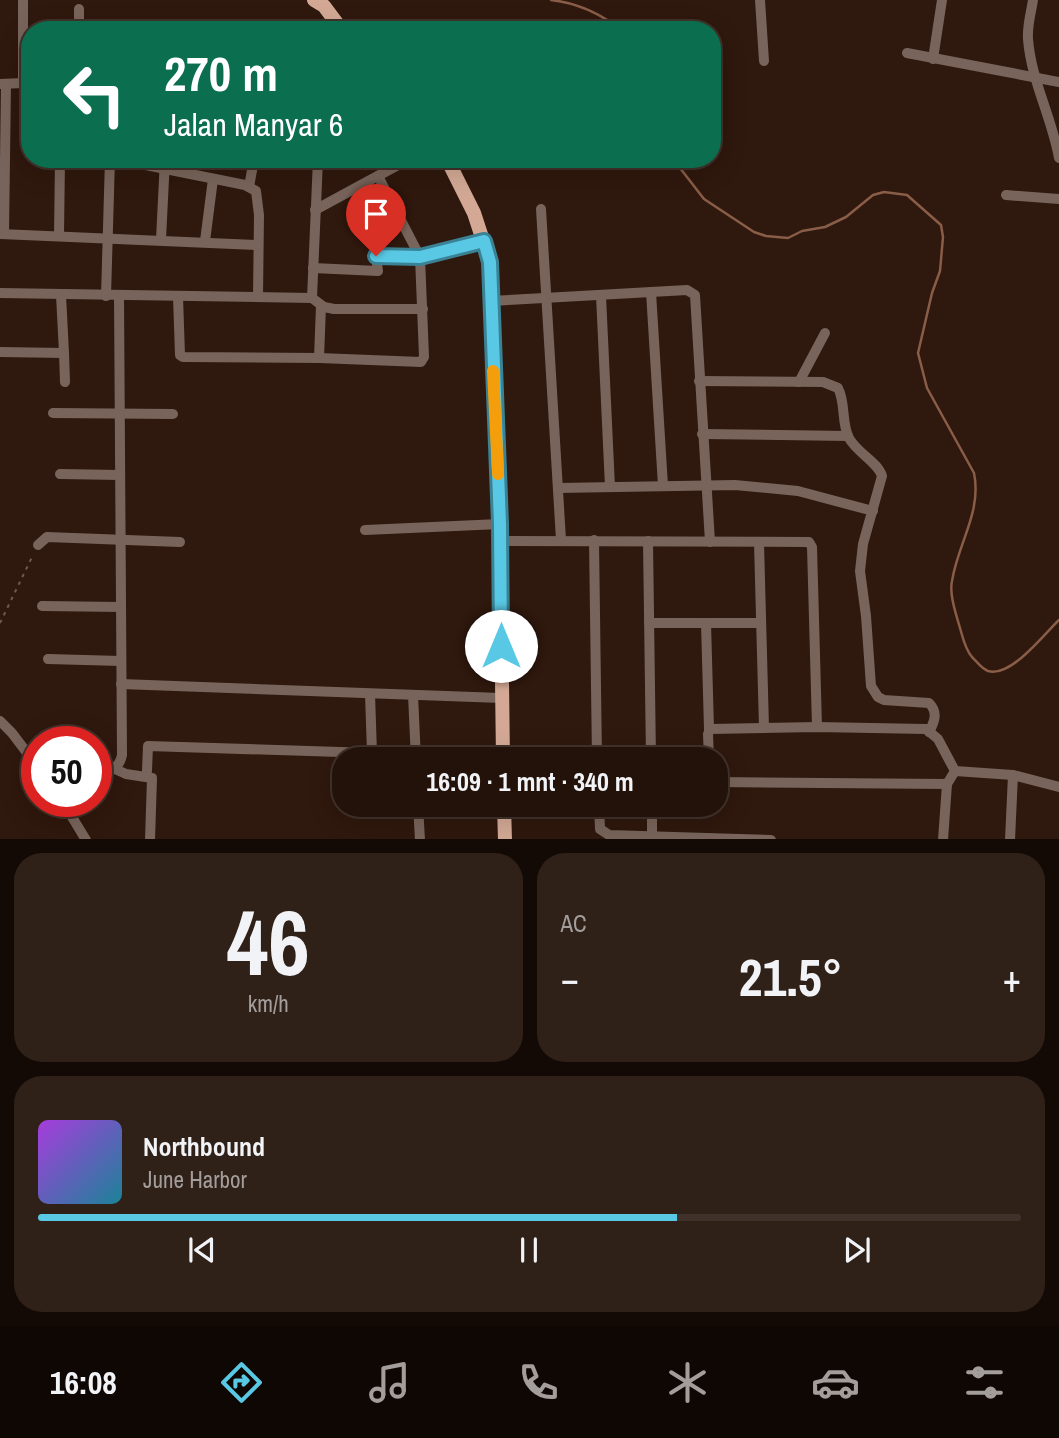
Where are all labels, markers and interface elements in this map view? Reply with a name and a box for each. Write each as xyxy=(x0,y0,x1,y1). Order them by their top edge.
text: 270 m xyxy=(164,40,278,106)
icon: left xyxy=(49,49,140,140)
text: Jalan Manyar 6 xyxy=(164,103,343,146)
pin xyxy=(346,184,406,256)
icon: arrive xyxy=(357,195,395,233)
position arrow xyxy=(464,609,538,683)
speed limit sign: 50 xyxy=(21,726,112,817)
text: 16:09 · 1 mnt · 340 m xyxy=(426,764,634,799)
text: 46 xyxy=(227,881,310,1003)
text: AC xyxy=(561,908,587,939)
text: 21.5° xyxy=(739,942,843,1012)
text: − xyxy=(561,953,579,1004)
text: + xyxy=(1003,953,1021,1004)
text: km/h xyxy=(248,988,289,1019)
text: Northbound xyxy=(143,1129,265,1164)
text: June Harbor xyxy=(143,1164,247,1195)
icon: previous xyxy=(183,1231,221,1269)
icon: pause xyxy=(510,1231,548,1269)
icon: next xyxy=(838,1231,876,1269)
icon: directions xyxy=(217,1358,266,1407)
icon: music xyxy=(365,1358,414,1407)
icon: phone xyxy=(514,1358,563,1407)
icon: climate xyxy=(663,1358,712,1407)
icon: car xyxy=(811,1358,860,1407)
icon: filters xyxy=(960,1358,1009,1407)
text: 16:08 xyxy=(50,1361,117,1404)

